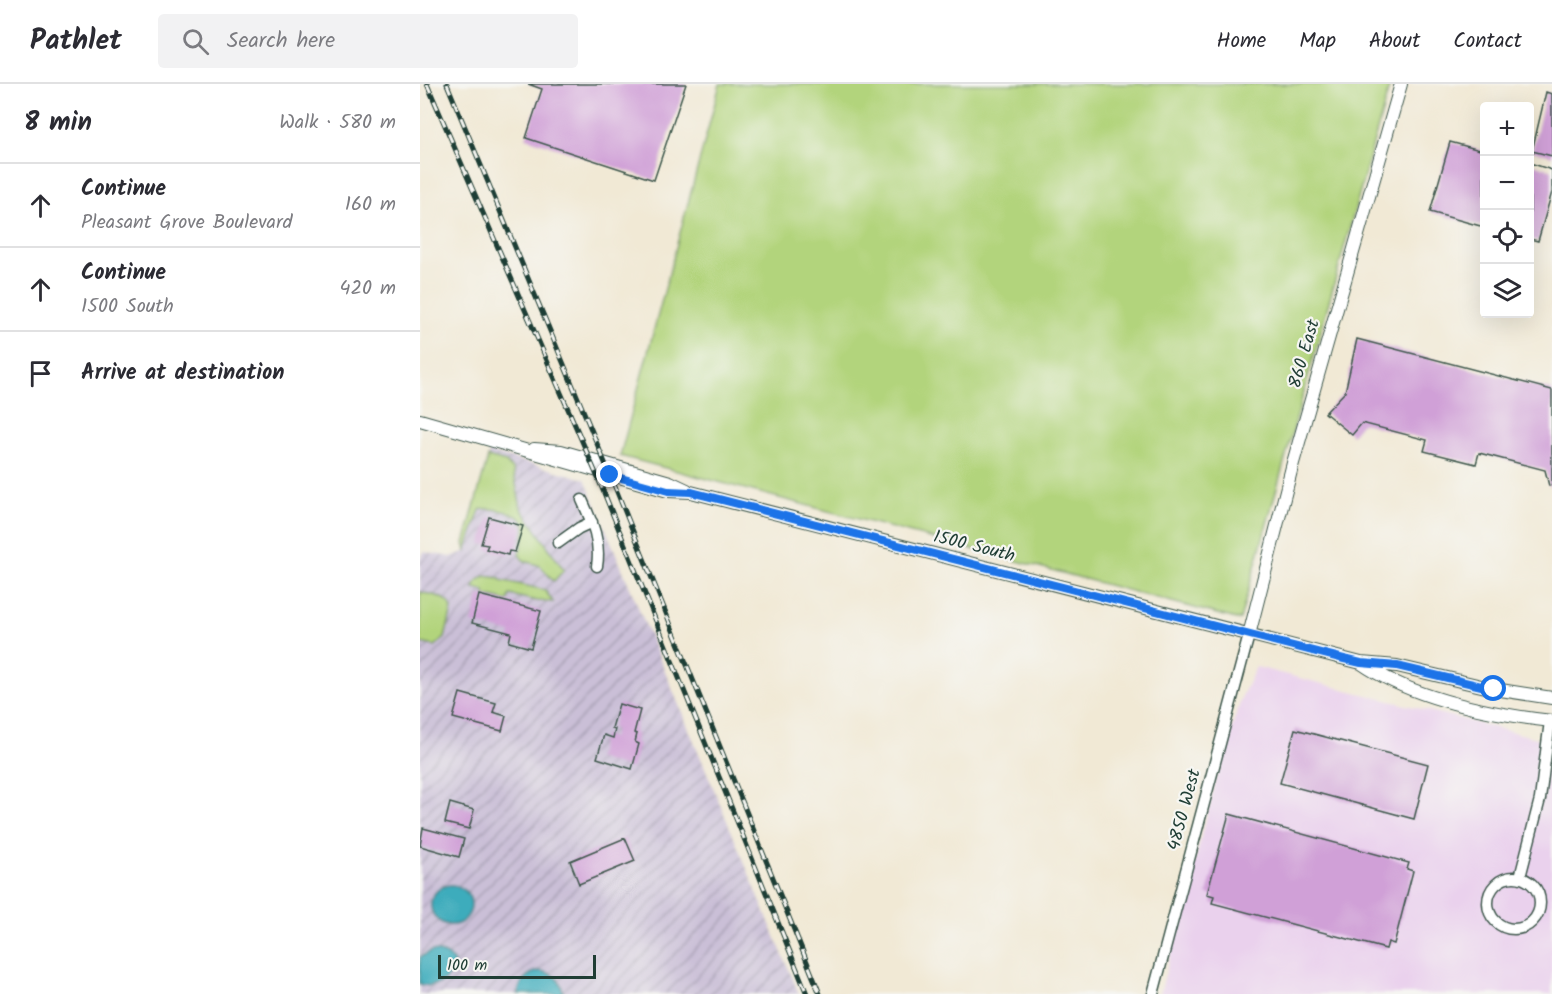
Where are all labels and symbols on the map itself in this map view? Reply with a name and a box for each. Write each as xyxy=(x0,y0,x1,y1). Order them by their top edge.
street label: 860 East xyxy=(1281,315,1329,392)
route end xyxy=(596,461,622,487)
street label: 1500 South xyxy=(930,523,1018,571)
route start xyxy=(1480,675,1506,701)
street label: 4850 West xyxy=(1160,765,1210,854)
scale bar xyxy=(438,952,596,980)

